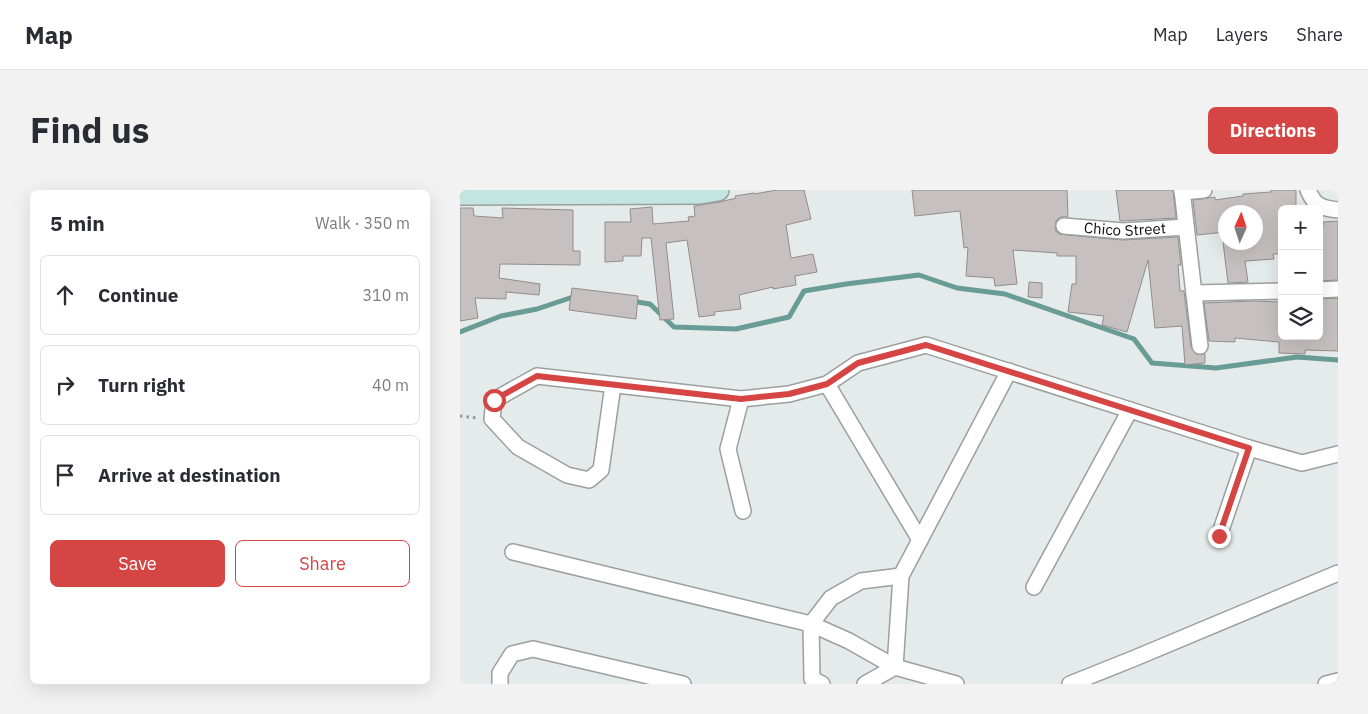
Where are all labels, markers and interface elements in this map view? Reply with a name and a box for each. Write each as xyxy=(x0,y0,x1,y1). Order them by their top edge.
text: Map xyxy=(25,19,73,51)
text: Map xyxy=(1153,23,1188,46)
text: Layers xyxy=(1216,23,1268,46)
text: Share xyxy=(1296,23,1343,46)
text: Find us xyxy=(30,107,149,153)
button: Directions xyxy=(1208,107,1338,154)
north arrow xyxy=(1218,205,1263,250)
map controls xyxy=(1278,205,1323,340)
button: + xyxy=(1278,205,1323,250)
text: 5 min xyxy=(50,209,105,237)
text: Walk · 350 m xyxy=(315,213,410,233)
street label: Chico Street xyxy=(1083,218,1166,240)
button: − xyxy=(1278,250,1323,295)
icon: ahead xyxy=(51,281,79,309)
text: Continue xyxy=(98,283,178,307)
text: 310 m xyxy=(362,285,409,305)
button: layers xyxy=(1278,295,1323,340)
icon: right xyxy=(51,371,79,399)
text: Turn right xyxy=(98,373,185,397)
text: 40 m xyxy=(372,375,409,395)
route start xyxy=(483,389,506,412)
icon: arrive xyxy=(51,461,79,489)
text: Arrive at destination xyxy=(98,463,281,487)
route end xyxy=(1208,525,1231,548)
button: Save xyxy=(50,540,225,587)
button: Share xyxy=(235,540,410,587)

